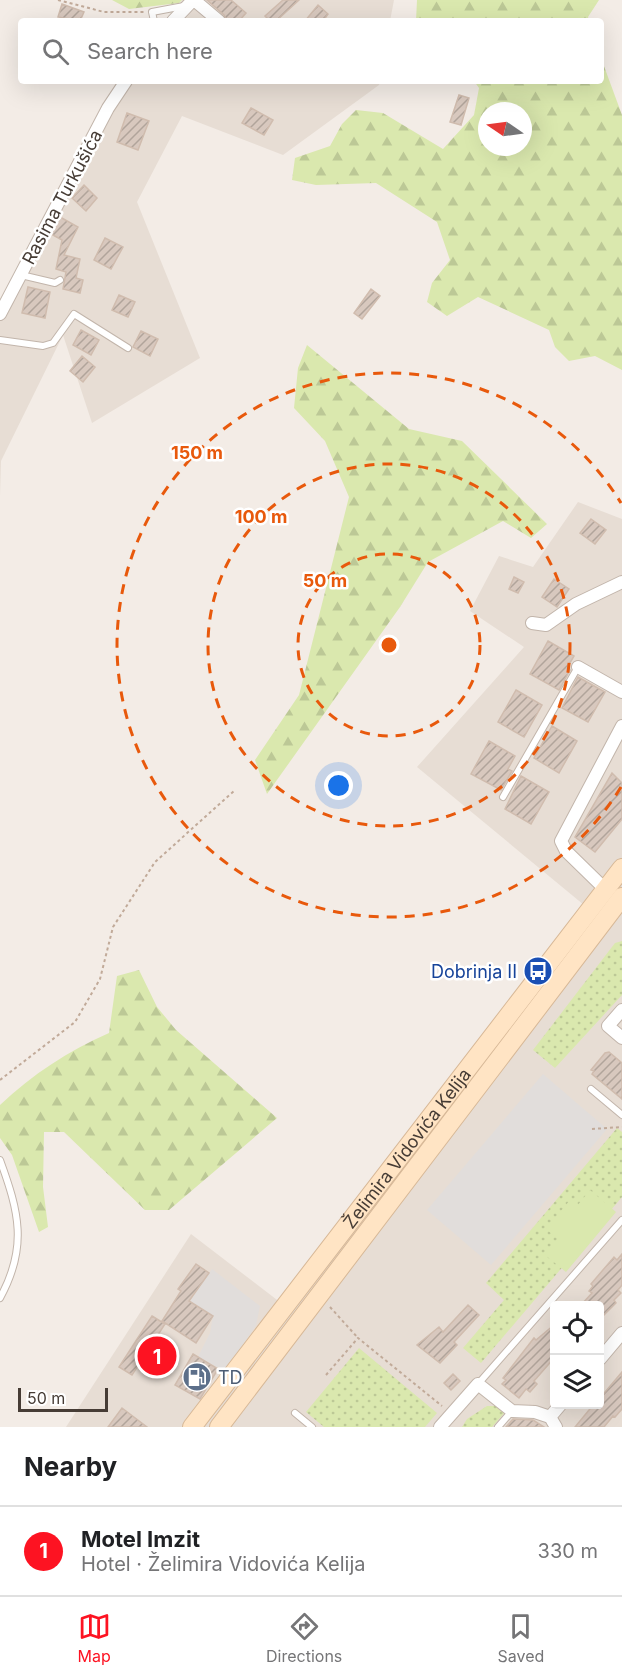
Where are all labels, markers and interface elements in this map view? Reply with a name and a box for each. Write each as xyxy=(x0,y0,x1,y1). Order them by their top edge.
search box xyxy=(18,18,604,84)
icon: search xyxy=(39,35,72,68)
text: Search here xyxy=(87,38,213,64)
north arrow xyxy=(478,102,532,156)
street label: Rasima Turkušića xyxy=(18,126,106,268)
text: 150 m xyxy=(171,442,223,463)
text: 100 m xyxy=(235,506,287,527)
text: 50 m xyxy=(303,570,347,591)
centre of rings xyxy=(379,635,399,655)
your location xyxy=(324,771,353,800)
bus stop icon: Dobrinja II xyxy=(522,955,554,987)
place label: Dobrinja II xyxy=(431,961,517,982)
street label: Želimira Vidovića Kelija xyxy=(338,1064,475,1232)
map controls xyxy=(550,1301,604,1409)
button: locate xyxy=(550,1301,604,1355)
pin: 1 xyxy=(138,1334,176,1378)
button: layers xyxy=(550,1355,604,1409)
fuel station icon: TD xyxy=(181,1361,213,1393)
place label: TD xyxy=(218,1367,243,1388)
scale bar xyxy=(18,1385,108,1412)
text: 50 m xyxy=(27,1388,65,1408)
text: Nearby xyxy=(24,1451,117,1482)
text: Motel Imzit xyxy=(81,1526,200,1552)
text: 1 xyxy=(39,1539,48,1563)
text: 330 m xyxy=(538,1539,598,1563)
text: Hotel · Želimira Vidovića Kelija xyxy=(81,1552,366,1576)
tab: Map xyxy=(78,1610,111,1666)
tab: Directions xyxy=(266,1610,342,1666)
tab: Saved xyxy=(498,1610,544,1666)

